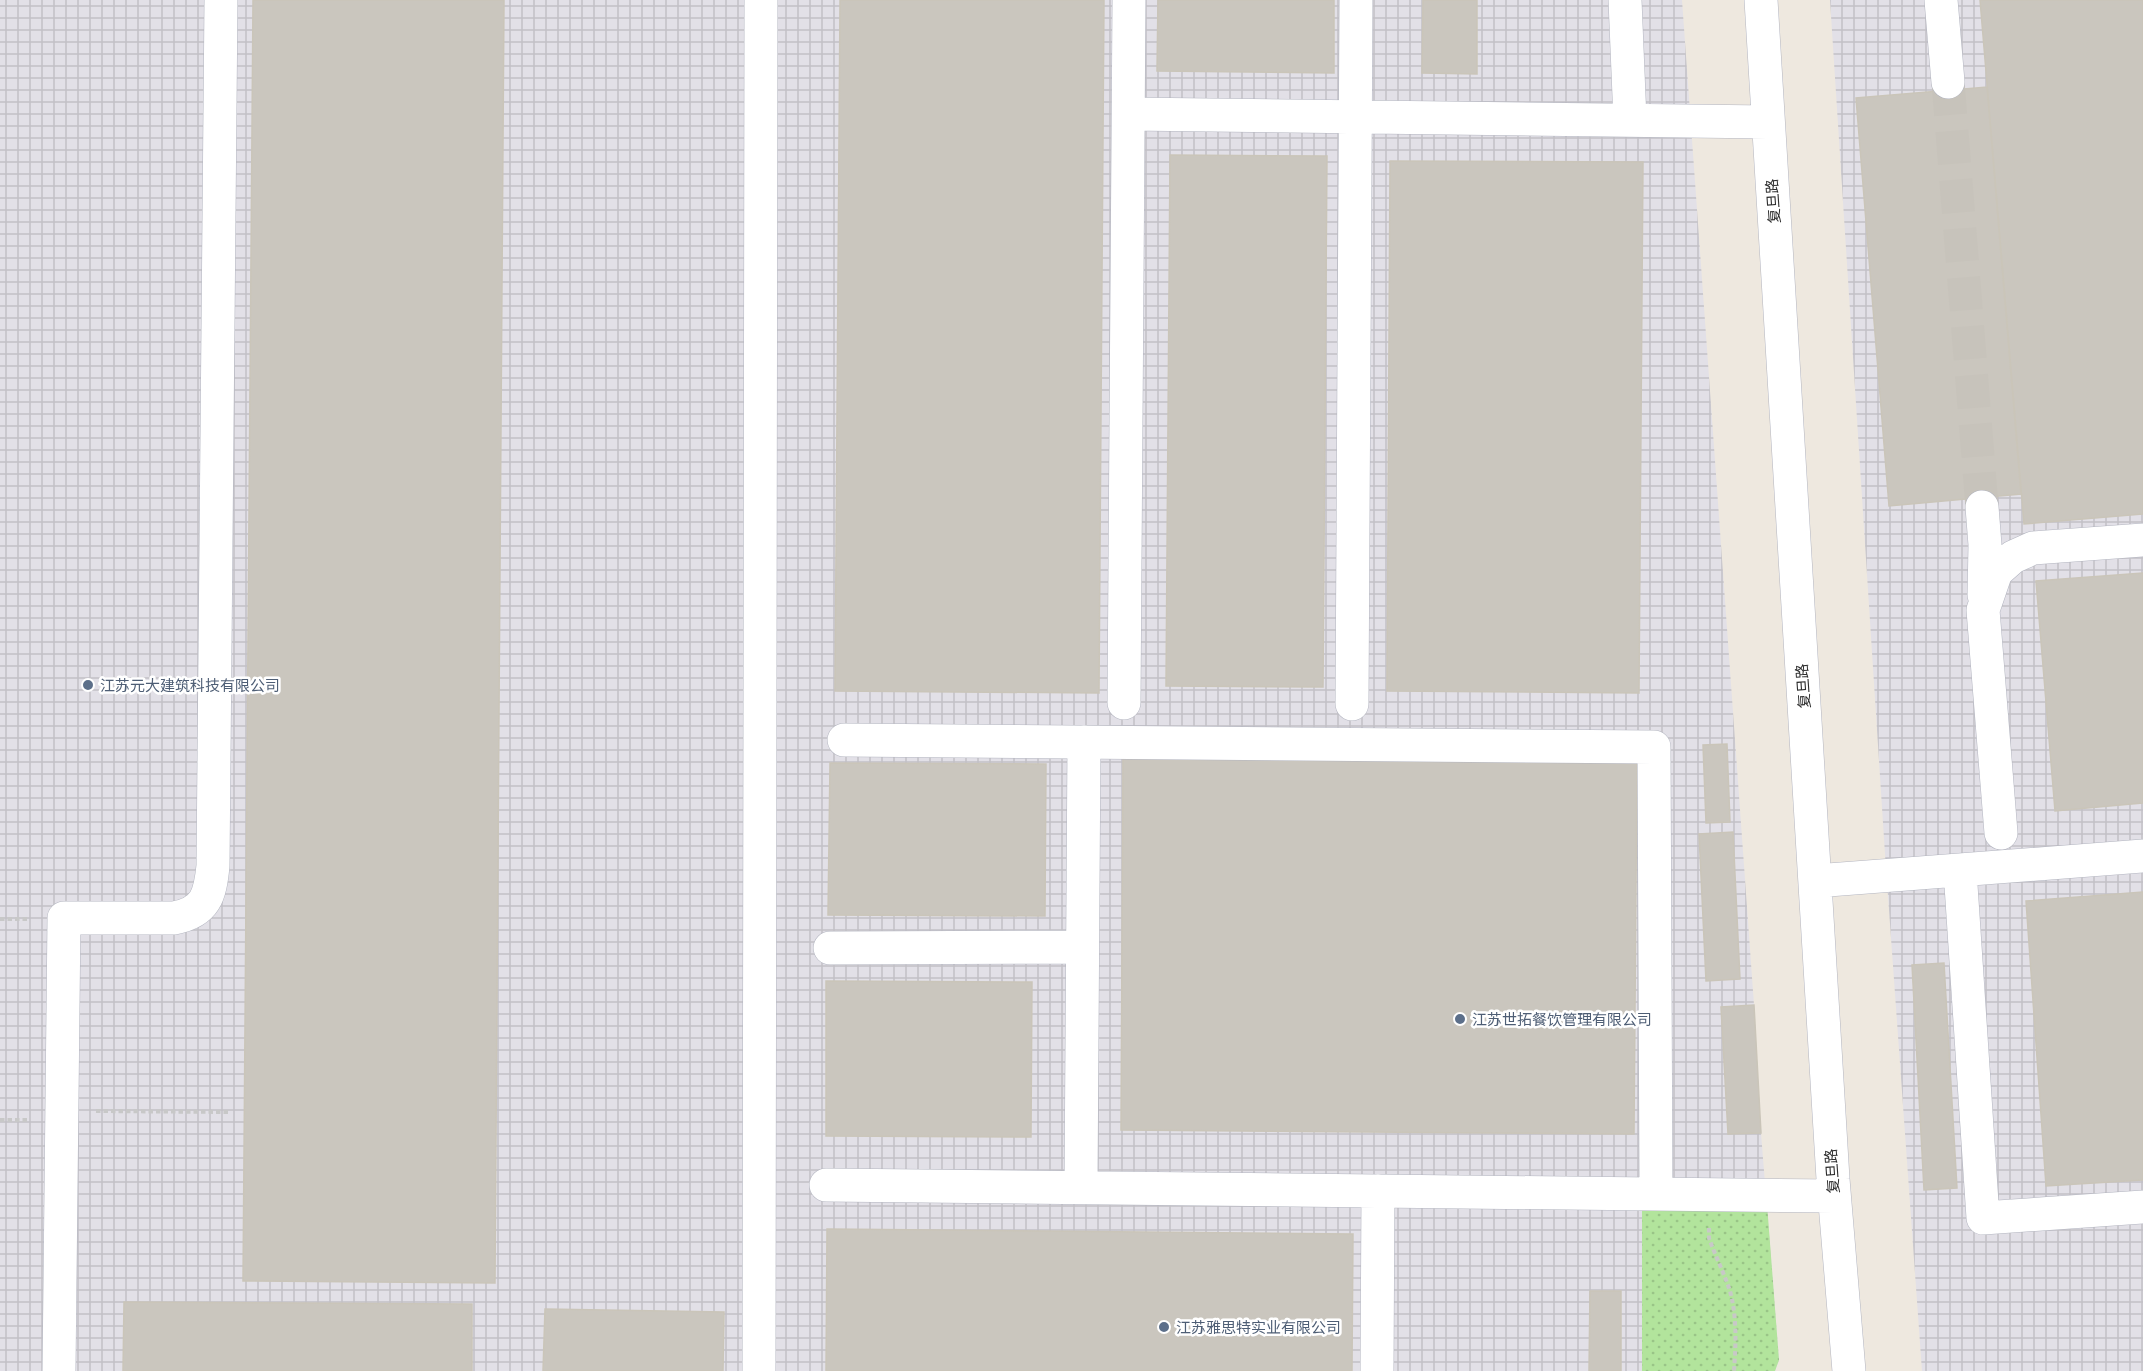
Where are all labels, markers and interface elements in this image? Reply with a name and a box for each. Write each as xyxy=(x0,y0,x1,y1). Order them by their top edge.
street label: 复旦路 xyxy=(1760,178,1786,224)
street label: 复旦路 xyxy=(1790,663,1816,709)
place label: 江苏元大建筑科技有限公司 xyxy=(100,674,280,697)
marker: 江苏元大建筑科技有限公司 xyxy=(81,678,95,692)
place label: 江苏世拓餐饮管理有限公司 xyxy=(1472,1008,1652,1031)
marker: 江苏世拓餐饮管理有限公司 xyxy=(1453,1012,1467,1026)
street label: 复旦路 xyxy=(1819,1148,1845,1194)
place label: 江苏雅思特实业有限公司 xyxy=(1176,1316,1341,1339)
marker: 江苏雅思特实业有限公司 xyxy=(1157,1320,1171,1334)

